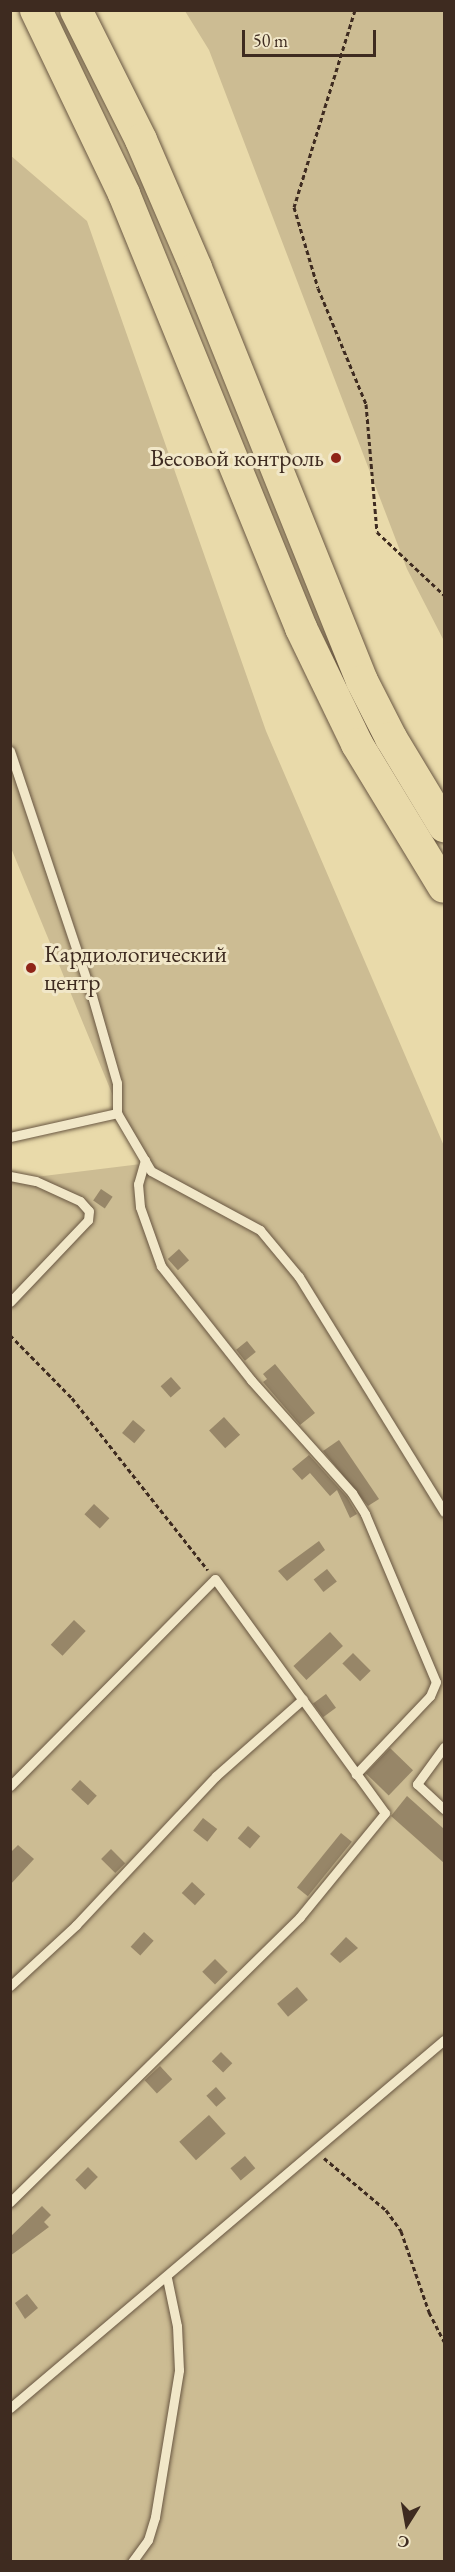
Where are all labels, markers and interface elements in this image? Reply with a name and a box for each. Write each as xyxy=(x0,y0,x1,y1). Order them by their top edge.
scale bar xyxy=(245,18,378,56)
text: 50 m xyxy=(253,29,288,52)
place label: Весовой контроль xyxy=(150,444,324,472)
marker: Весовой контроль xyxy=(329,451,343,465)
place label: Кардиологический центр xyxy=(44,940,227,996)
marker: Кардиологический центр xyxy=(22,959,40,977)
north arrow xyxy=(377,2494,437,2554)
text: С xyxy=(396,2531,411,2554)

